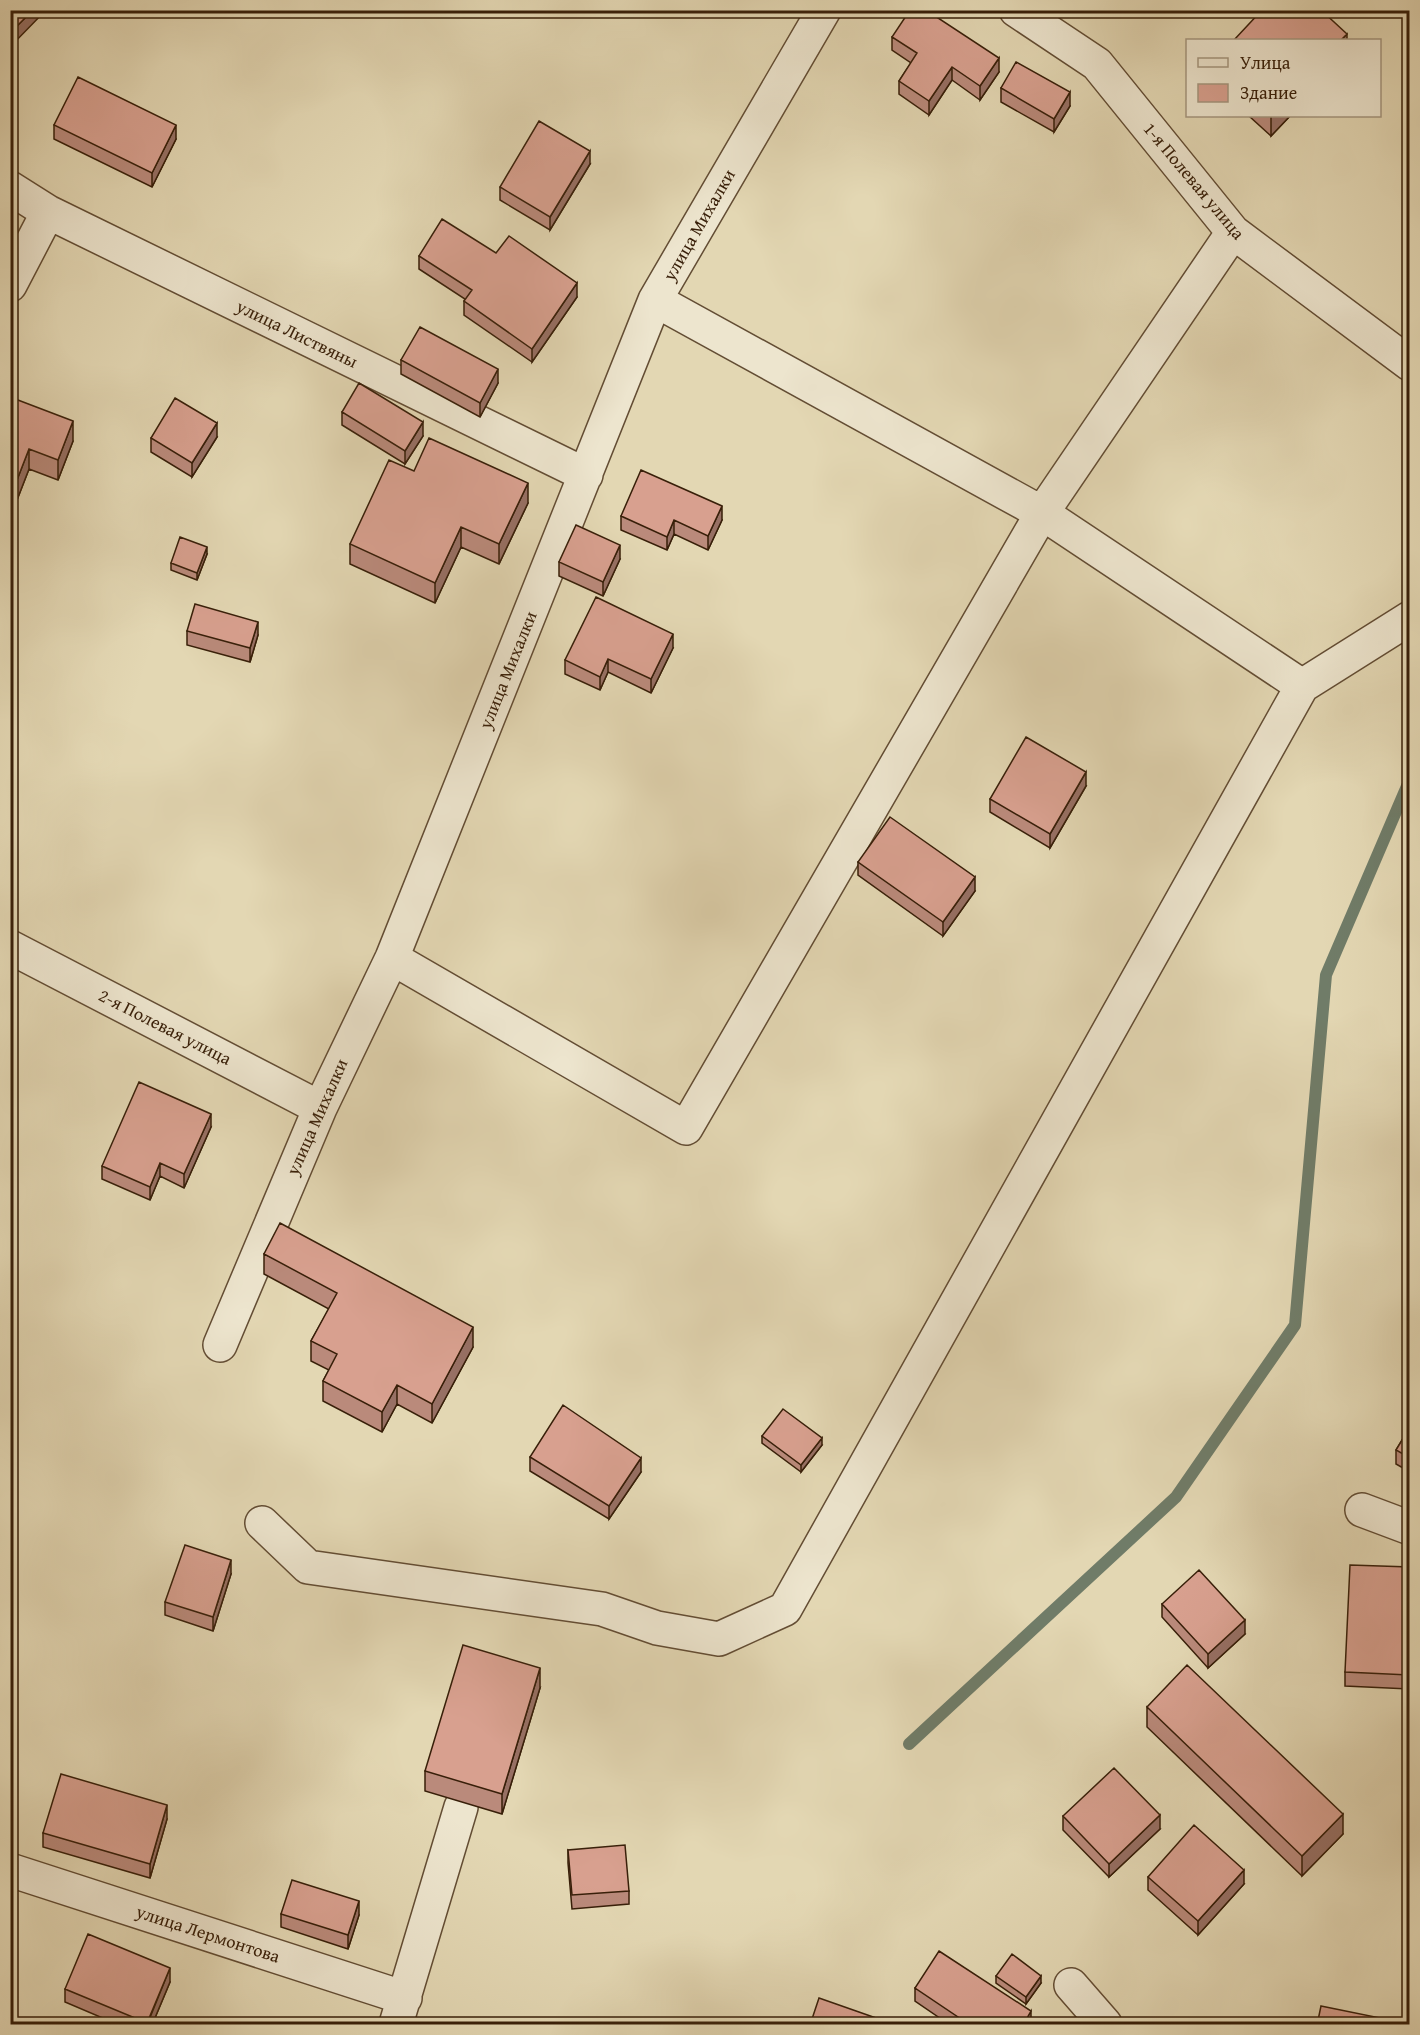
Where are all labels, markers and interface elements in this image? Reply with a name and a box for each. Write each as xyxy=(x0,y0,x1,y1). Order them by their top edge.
legend xyxy=(1186,39,1381,117)
text: Улица xyxy=(1240,49,1291,76)
text: Здание xyxy=(1240,79,1297,106)
street label: 1-я Полевая улица xyxy=(1137,116,1252,246)
street label: улица Михалки xyxy=(655,164,742,287)
street label: улица Листвяны xyxy=(231,292,363,375)
street label: улица Михалки xyxy=(471,606,544,734)
street label: 2-я Полевая улица xyxy=(94,981,237,1072)
street label: улица Михалки xyxy=(278,1054,354,1180)
street label: улица Лермонтова xyxy=(132,1897,284,1970)

